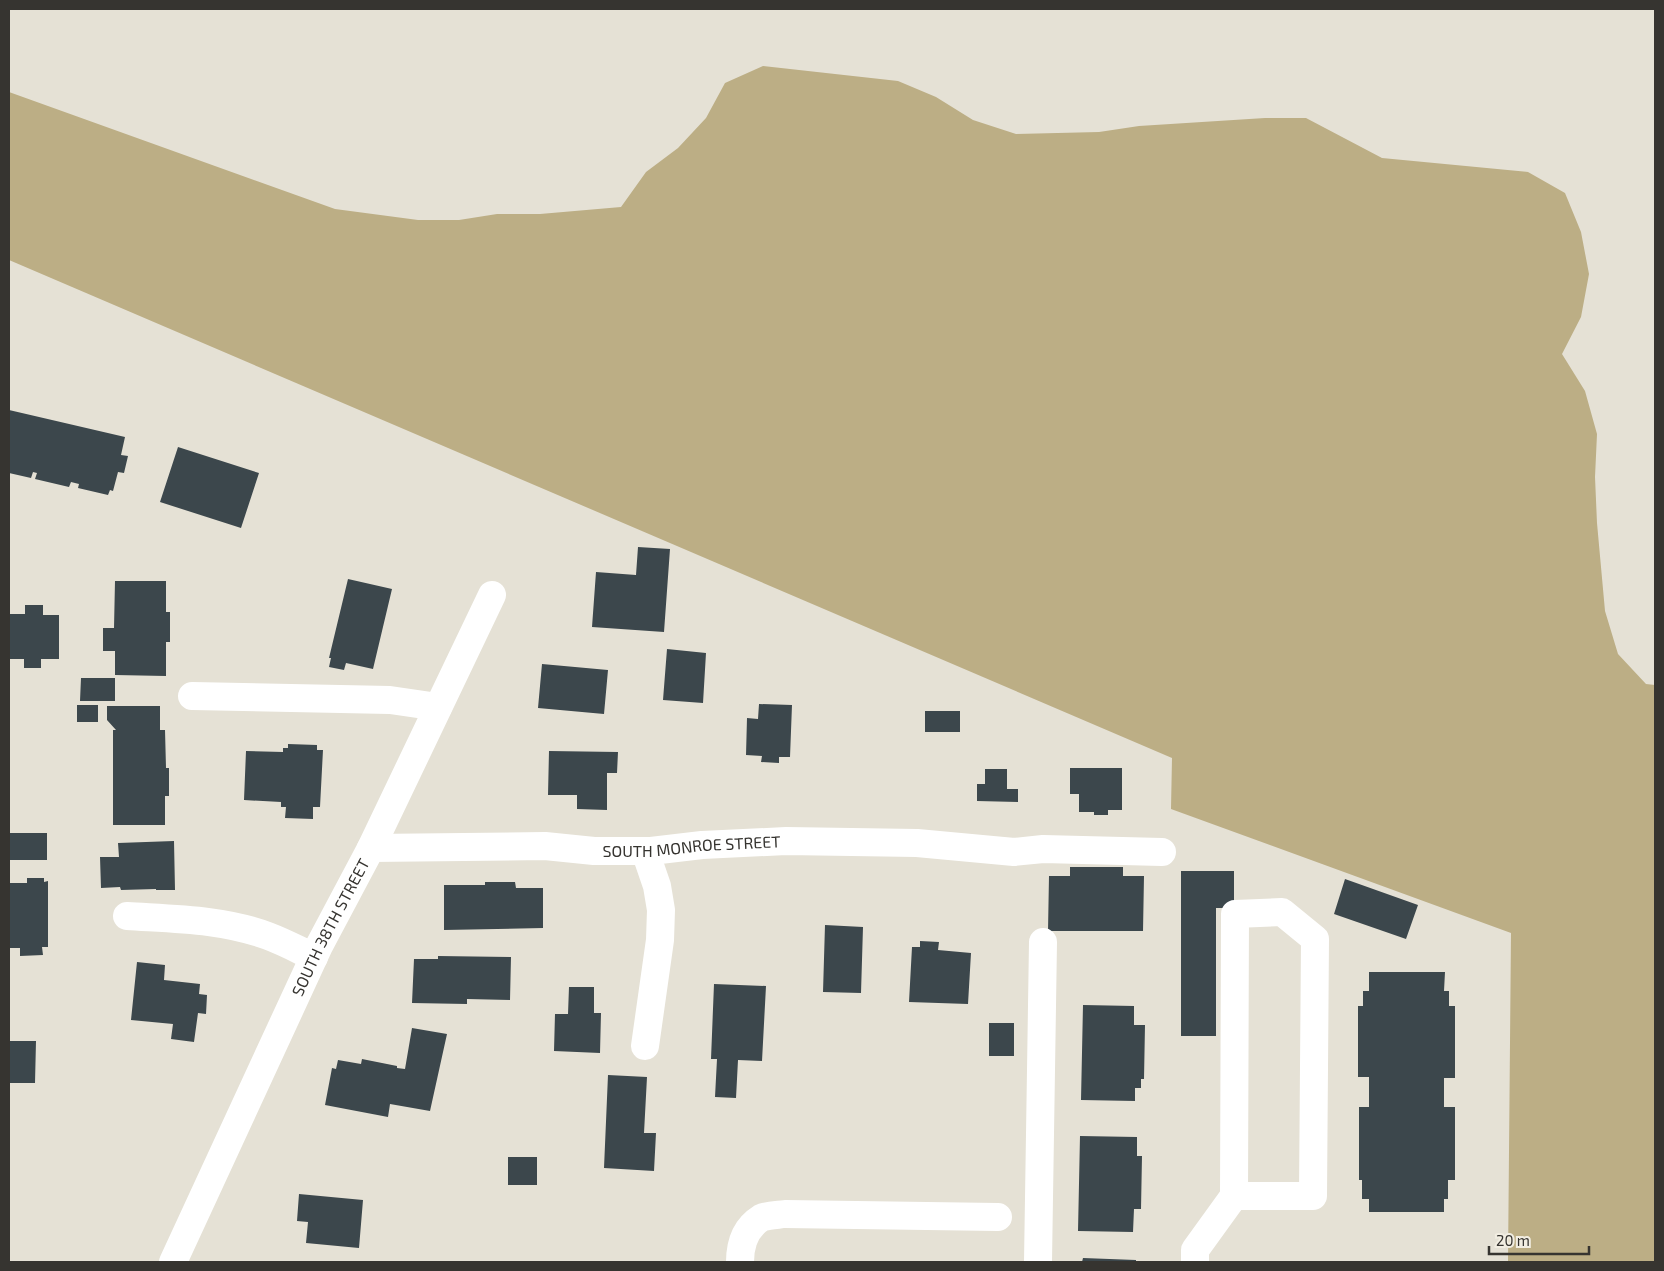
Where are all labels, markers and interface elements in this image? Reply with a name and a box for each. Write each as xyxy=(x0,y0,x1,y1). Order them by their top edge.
street label: SOUTH MONROE STREET xyxy=(602,831,781,860)
street label: SOUTH 38TH STREET xyxy=(287,855,373,999)
scale bar xyxy=(1489,1224,1589,1256)
text: 20 m xyxy=(1496,1231,1530,1249)

